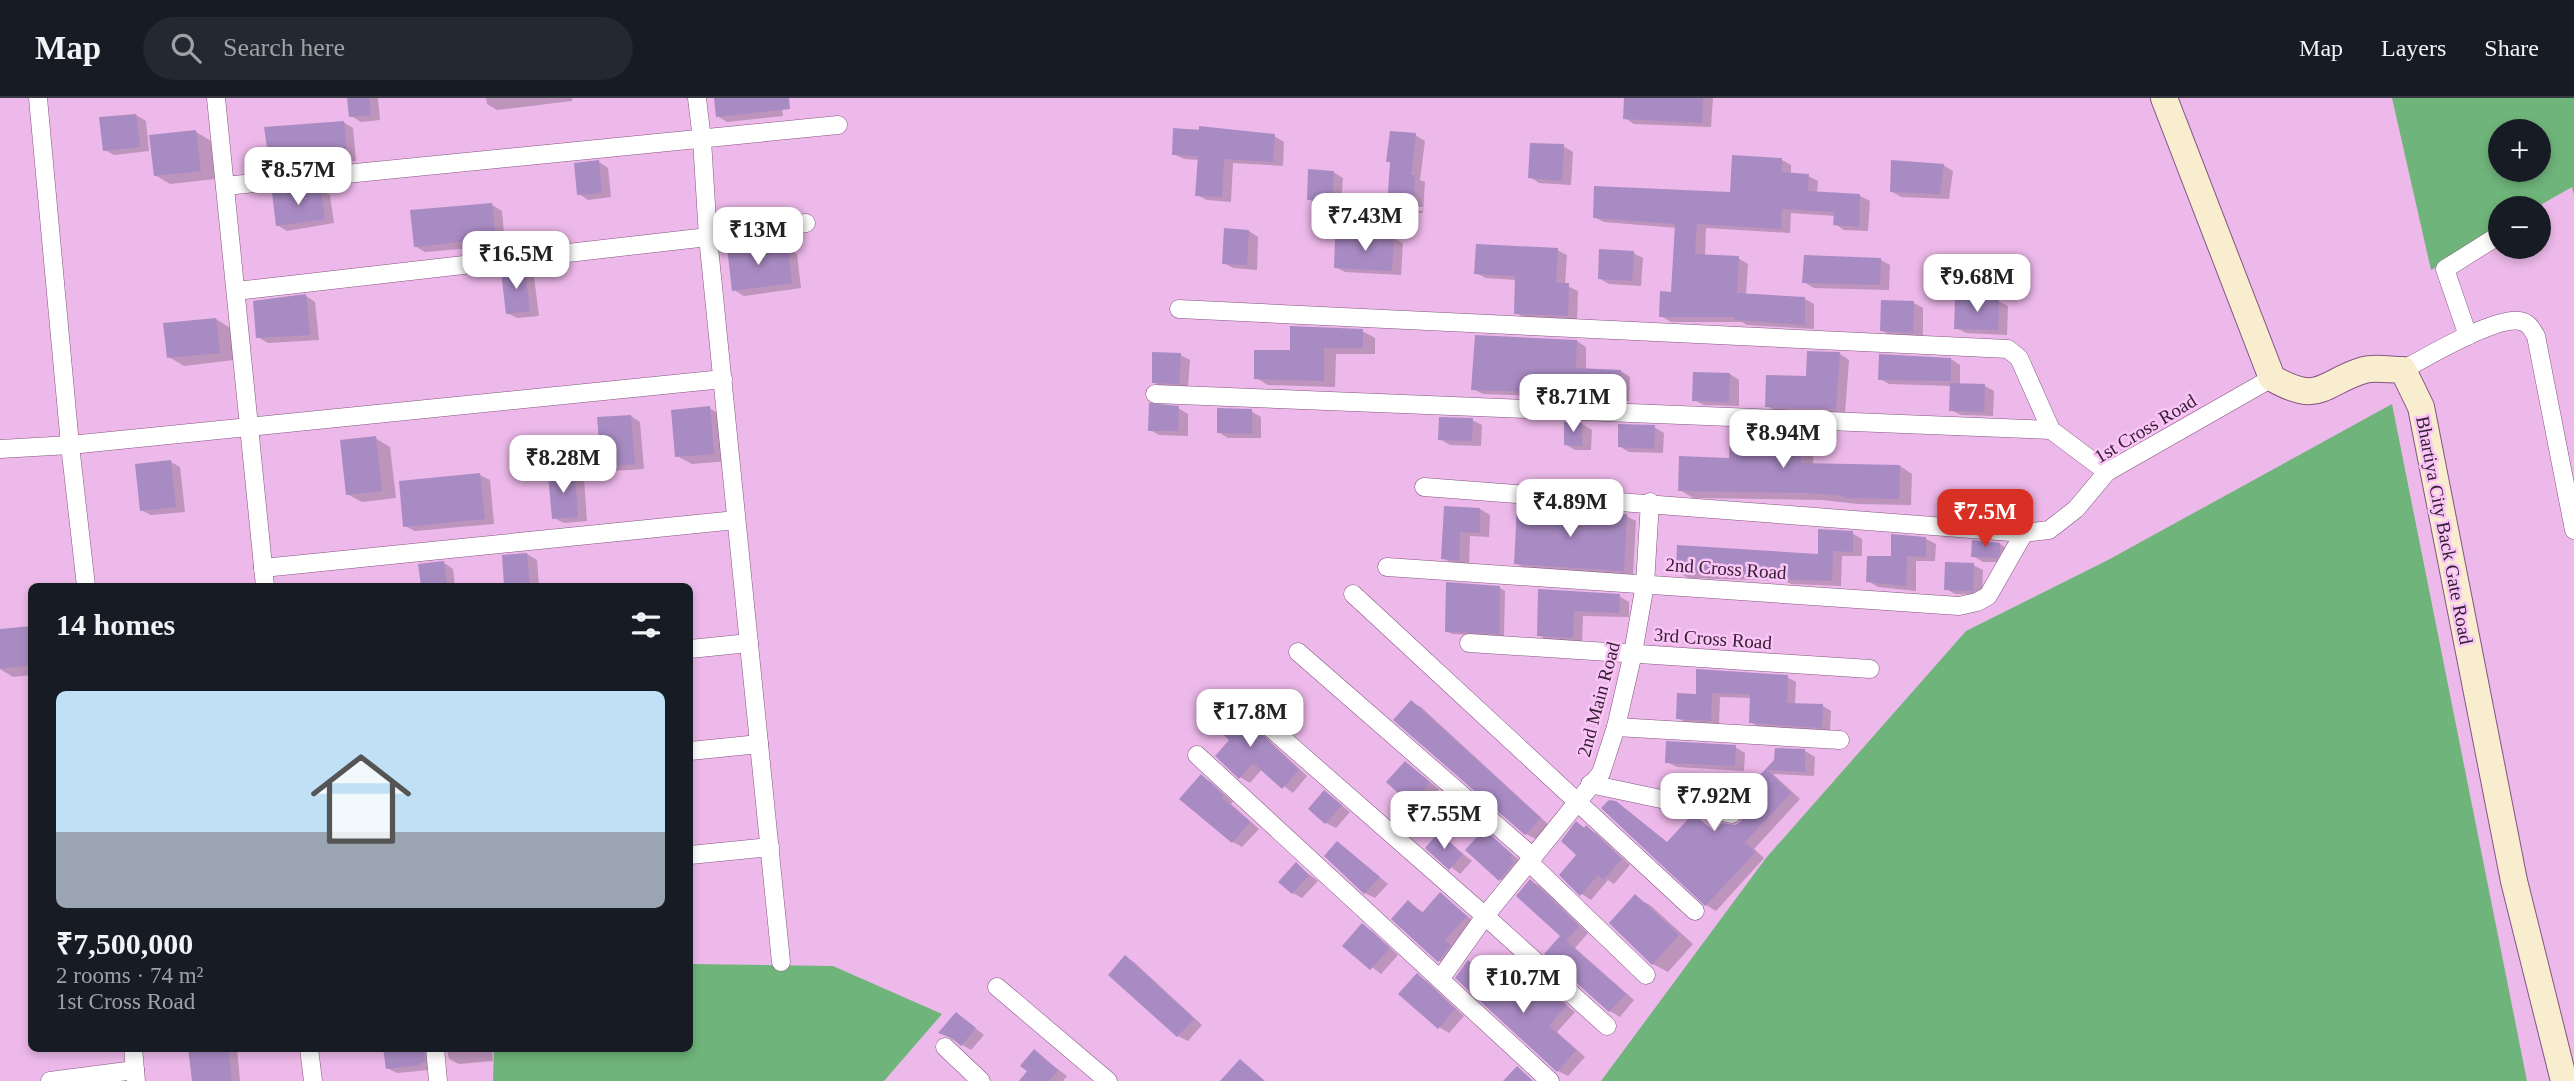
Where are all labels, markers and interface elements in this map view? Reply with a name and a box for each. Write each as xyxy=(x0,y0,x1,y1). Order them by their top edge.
search box xyxy=(143,17,633,80)
icon: search xyxy=(167,29,205,67)
text: Map xyxy=(35,30,101,66)
text: Search here xyxy=(223,33,345,62)
text: Map xyxy=(2299,35,2343,61)
text: Layers xyxy=(2381,35,2446,61)
text: Share xyxy=(2484,35,2539,61)
map controls xyxy=(2488,119,2551,259)
button: + xyxy=(2488,119,2551,182)
pin: ₹8.57M xyxy=(241,148,355,207)
text: ₹8.57M xyxy=(260,157,336,182)
pin: ₹7.43M xyxy=(1308,194,1422,253)
button: − xyxy=(2488,196,2551,259)
text: ₹7.43M xyxy=(1327,203,1403,228)
pin: ₹13M xyxy=(717,208,799,267)
text: ₹13M xyxy=(729,217,787,242)
pin: ₹16.5M xyxy=(459,232,573,291)
text: ₹16.5M xyxy=(478,241,554,266)
pin: ₹9.68M xyxy=(1920,254,2034,314)
text: ₹9.68M xyxy=(1939,264,2015,289)
pin: ₹8.71M xyxy=(1516,374,1630,434)
text: ₹8.71M xyxy=(1535,384,1611,409)
street label: 1st Cross Road xyxy=(2091,390,2200,467)
pin: ₹8.94M xyxy=(1726,410,1840,470)
street label: Bhartiya City Back Gate Road xyxy=(2412,414,2477,647)
text: ₹8.94M xyxy=(1745,420,1821,445)
pin: ₹8.28M xyxy=(506,436,620,495)
text: ₹8.28M xyxy=(525,445,601,470)
pin: ₹4.89M xyxy=(1513,480,1627,539)
text: ₹4.89M xyxy=(1532,489,1608,514)
pin: ₹7.5M xyxy=(1936,490,2034,549)
text: ₹7.5M xyxy=(1953,499,2017,524)
street label: 2nd Cross Road xyxy=(1665,554,1788,583)
icon: filters xyxy=(627,606,665,644)
text: 14 homes xyxy=(56,608,175,641)
street label: 3rd Cross Road xyxy=(1653,624,1773,653)
street label: 2nd Main Road xyxy=(1573,639,1624,759)
pin: ₹17.8M xyxy=(1193,690,1307,749)
text: ₹17.8M xyxy=(1212,699,1288,724)
icon: home xyxy=(298,736,424,862)
pin: ₹7.92M xyxy=(1657,774,1771,833)
text: ₹7.92M xyxy=(1676,783,1752,808)
pin: ₹7.55M xyxy=(1387,792,1501,851)
text: ₹7.55M xyxy=(1406,801,1482,826)
text: ₹7,500,000 xyxy=(56,927,193,960)
pin: ₹10.7M xyxy=(1466,956,1580,1015)
text: 2 rooms · 74 m² xyxy=(56,963,203,988)
text: ₹10.7M xyxy=(1485,965,1561,990)
text: 1st Cross Road xyxy=(56,989,195,1014)

